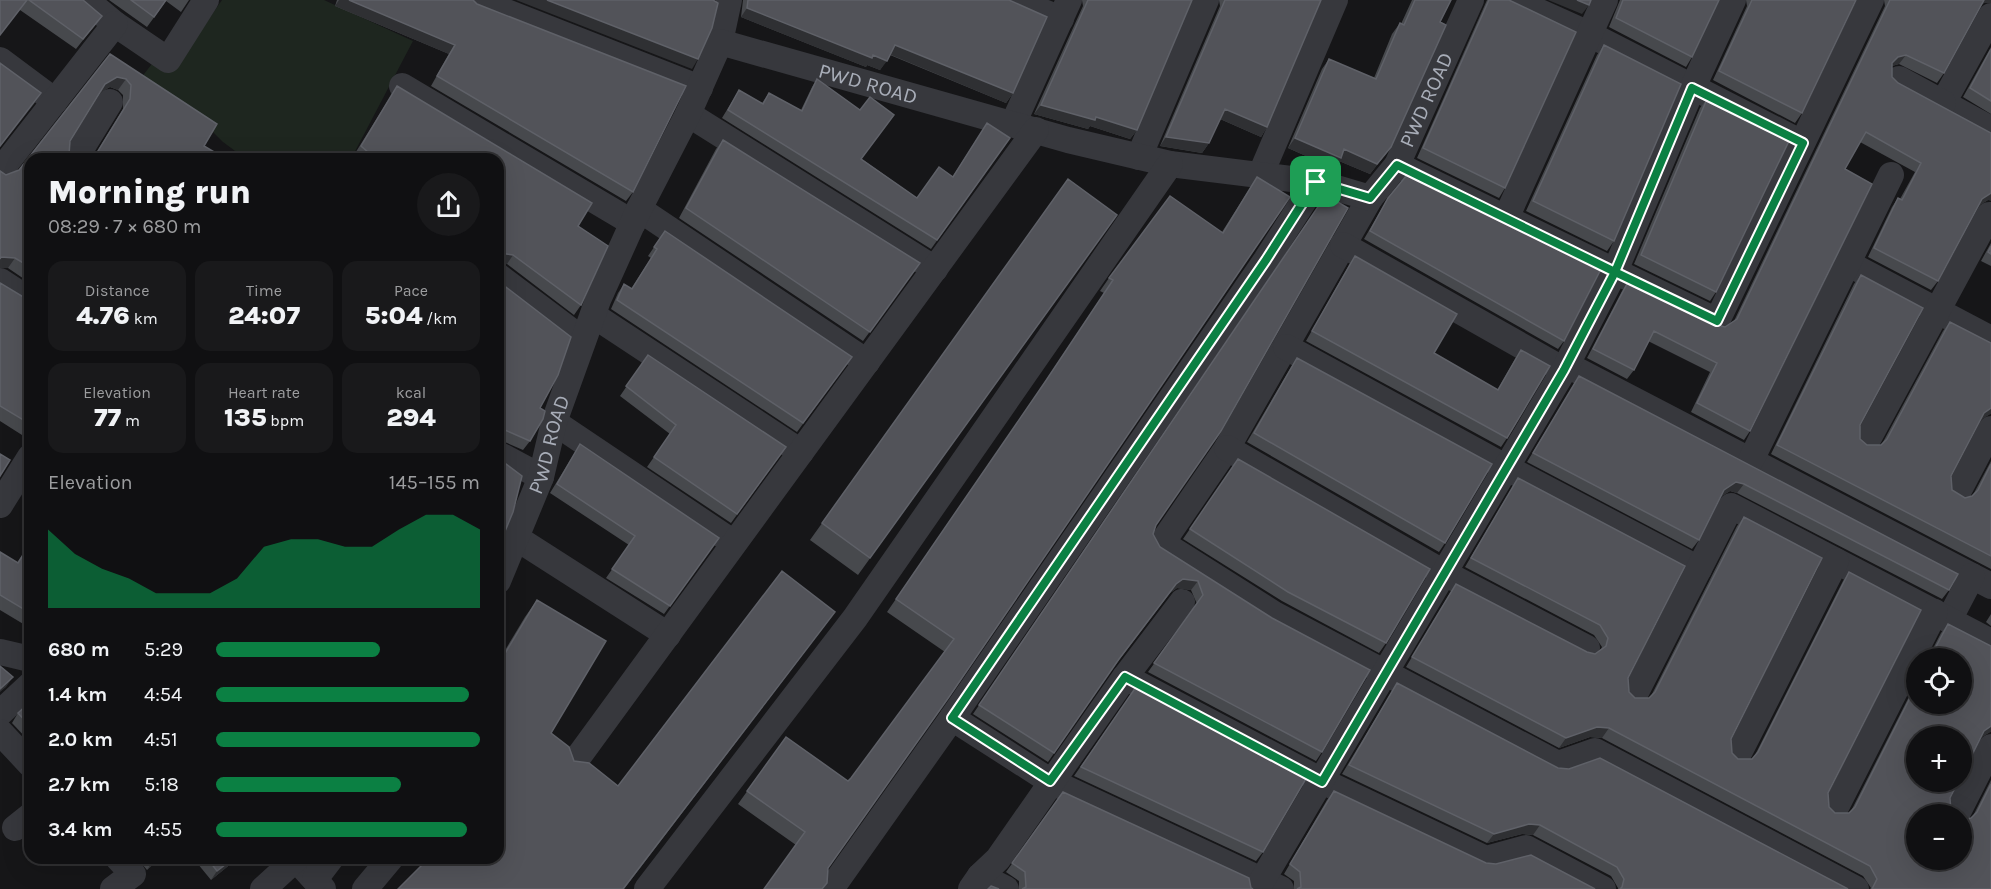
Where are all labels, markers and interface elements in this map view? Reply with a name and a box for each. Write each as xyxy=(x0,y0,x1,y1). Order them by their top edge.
street label: PWD ROAD xyxy=(1394,49,1458,151)
street label: PWD ROAD xyxy=(816,58,920,109)
pin xyxy=(1290,156,1341,207)
icon: arrive xyxy=(1299,165,1332,198)
text: Morning run xyxy=(48,173,251,211)
button: share xyxy=(417,173,480,236)
text: 08:29 · 7 × 680 m xyxy=(48,215,202,238)
text: Distance xyxy=(85,281,149,300)
text: Time xyxy=(246,281,282,300)
text: Pace xyxy=(394,281,428,300)
text: 4.76 xyxy=(76,300,130,331)
text: 24:07 xyxy=(228,300,300,331)
text: 5:04 xyxy=(365,300,422,331)
text: km xyxy=(130,309,158,328)
text: /km xyxy=(422,309,457,328)
text: Elevation xyxy=(83,383,151,402)
text: Heart rate xyxy=(228,383,300,402)
text: kcal xyxy=(396,383,426,402)
street label: PWD ROAD xyxy=(523,392,575,498)
text: 77 xyxy=(94,402,121,433)
text: 135 xyxy=(224,402,267,433)
text: 294 xyxy=(386,402,436,433)
text: m xyxy=(121,411,140,430)
text: bpm xyxy=(267,411,304,430)
text: Elevation xyxy=(48,471,133,494)
text: 145–155 m xyxy=(389,471,480,494)
text: 680 m xyxy=(48,638,110,661)
text: 5:29 xyxy=(144,638,183,661)
map controls xyxy=(1906,648,1972,870)
button: locate xyxy=(1906,648,1972,714)
text: 1.4 km xyxy=(48,683,107,706)
text: 4:54 xyxy=(144,683,182,706)
button: + xyxy=(1906,726,1972,792)
text: 2.0 km xyxy=(48,728,113,751)
text: 4:51 xyxy=(144,728,178,751)
text: 2.7 km xyxy=(48,773,110,796)
text: 5:18 xyxy=(144,773,179,796)
button: − xyxy=(1906,804,1972,870)
text: 3.4 km xyxy=(48,818,113,841)
text: 4:55 xyxy=(144,818,182,841)

